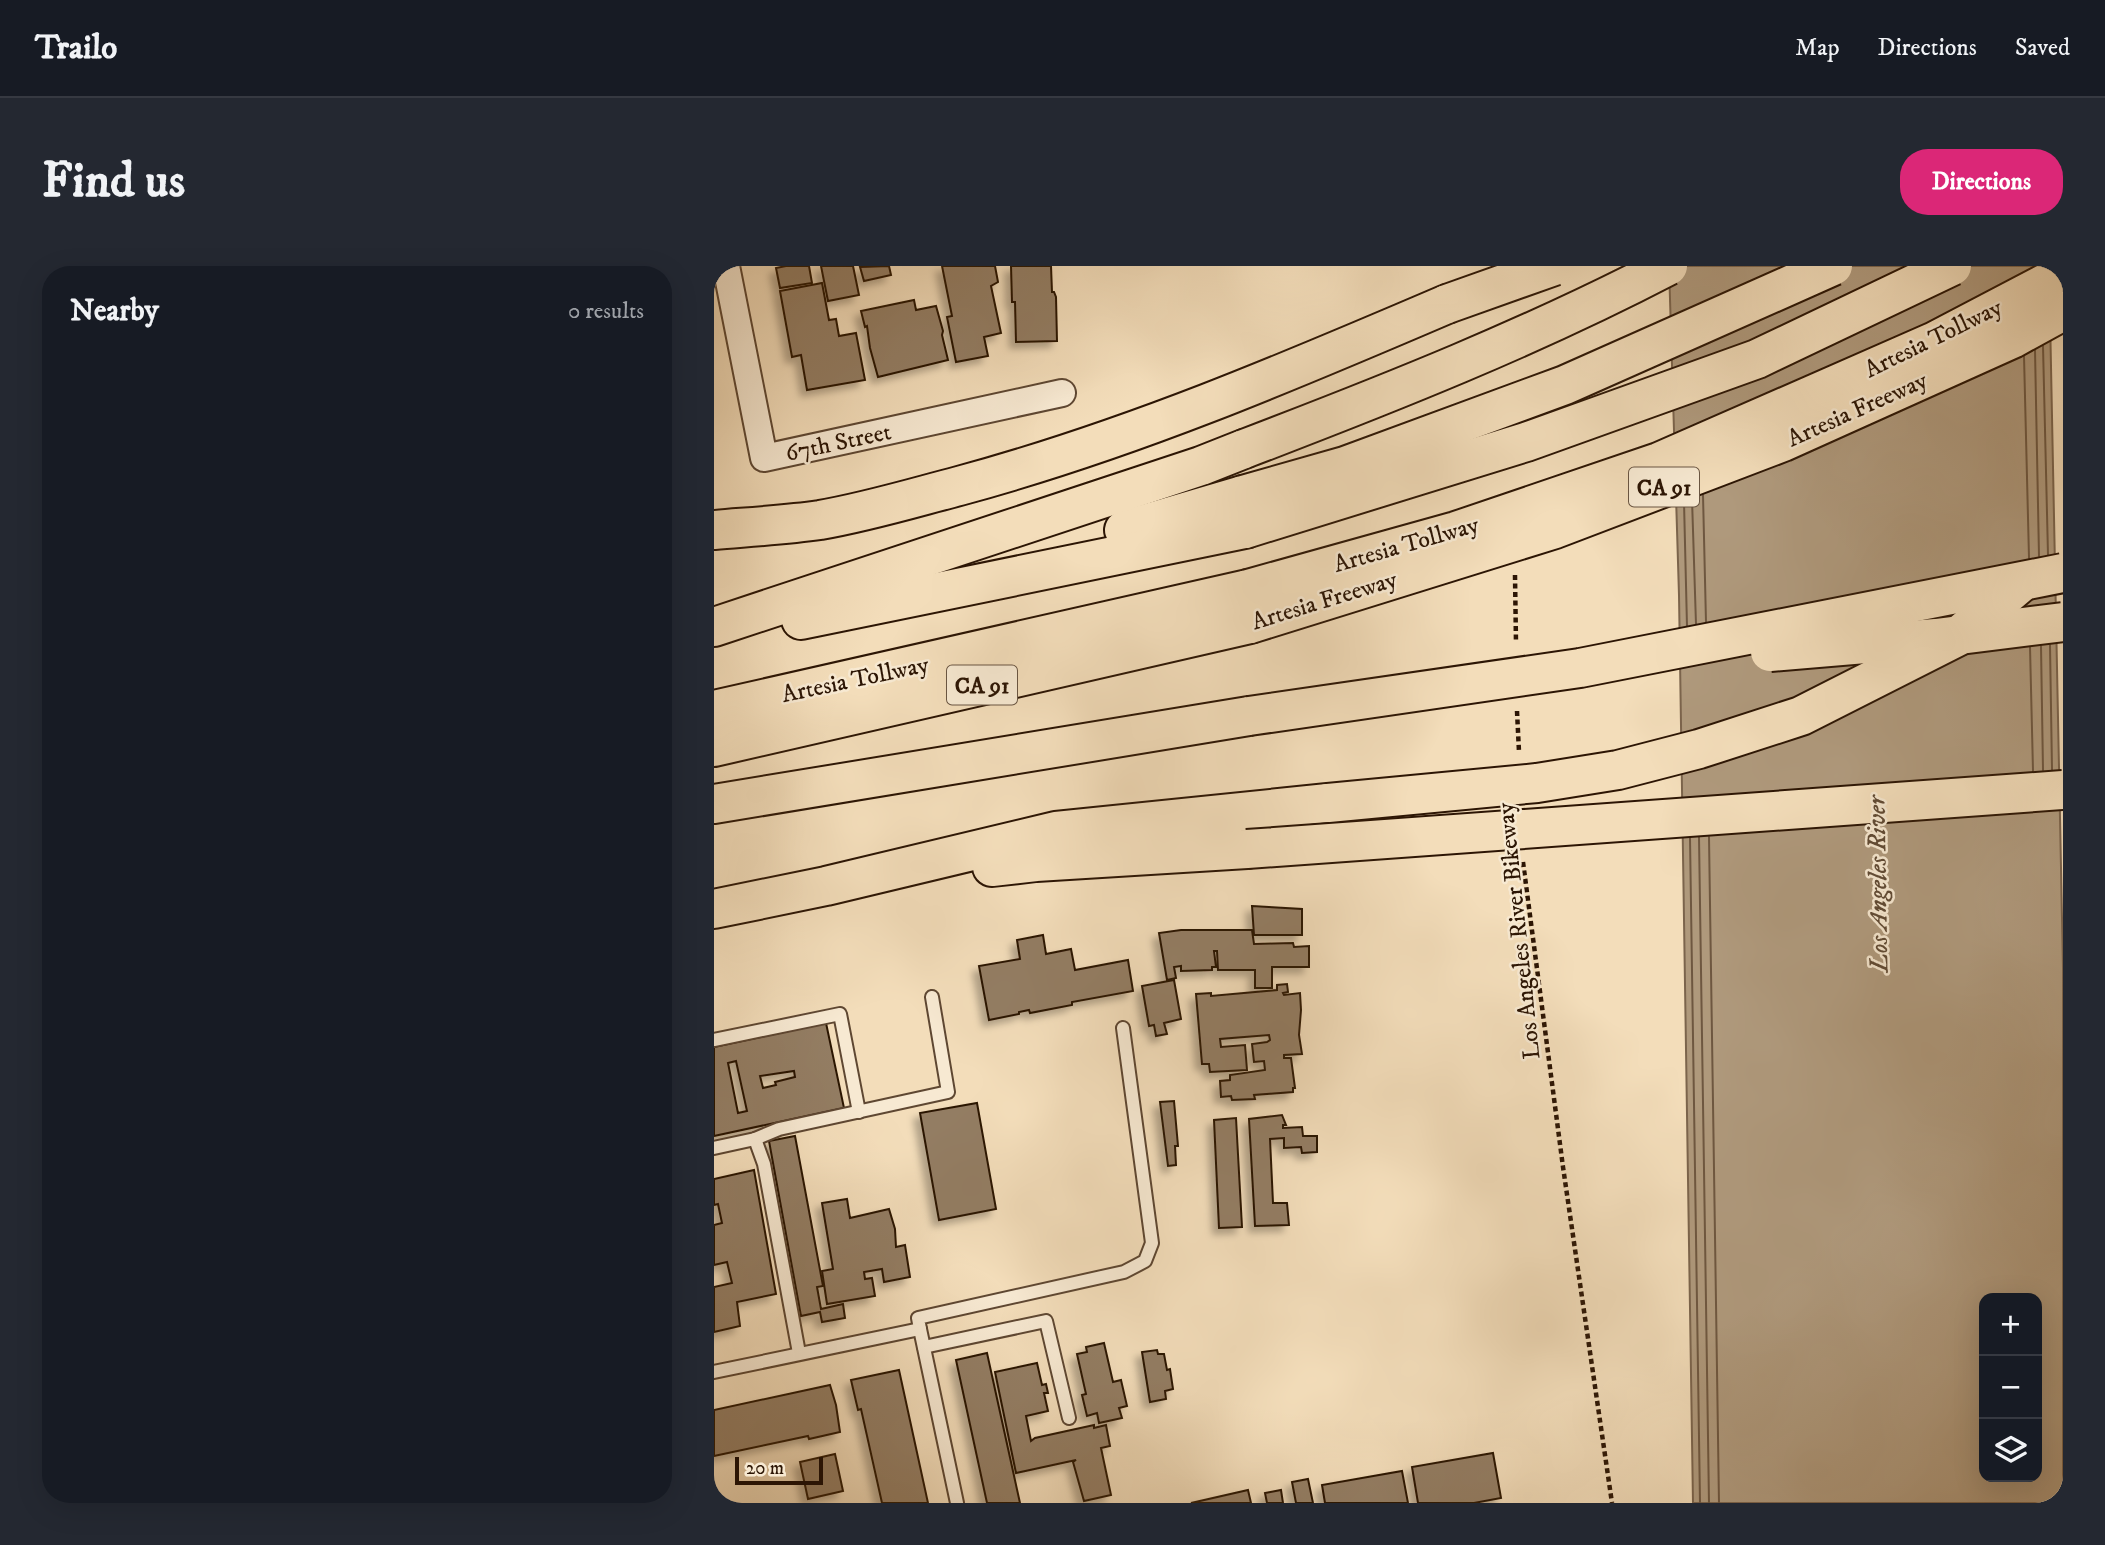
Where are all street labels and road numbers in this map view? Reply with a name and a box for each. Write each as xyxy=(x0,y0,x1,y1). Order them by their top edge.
street label: Artesia Tollway xyxy=(1860,292,2008,385)
street label: Artesia Freeway xyxy=(1783,365,1933,454)
street label: 67th Street xyxy=(783,417,894,469)
road number: CA 91 xyxy=(1629,468,1699,507)
street label: Artesia Tollway xyxy=(1330,510,1483,580)
street label: Artesia Freeway xyxy=(1248,564,1401,637)
street label: Artesia Tollway xyxy=(779,650,932,710)
road number: CA 91 xyxy=(947,666,1017,704)
street label: Los Angeles River Bikeway xyxy=(1491,800,1547,1061)

